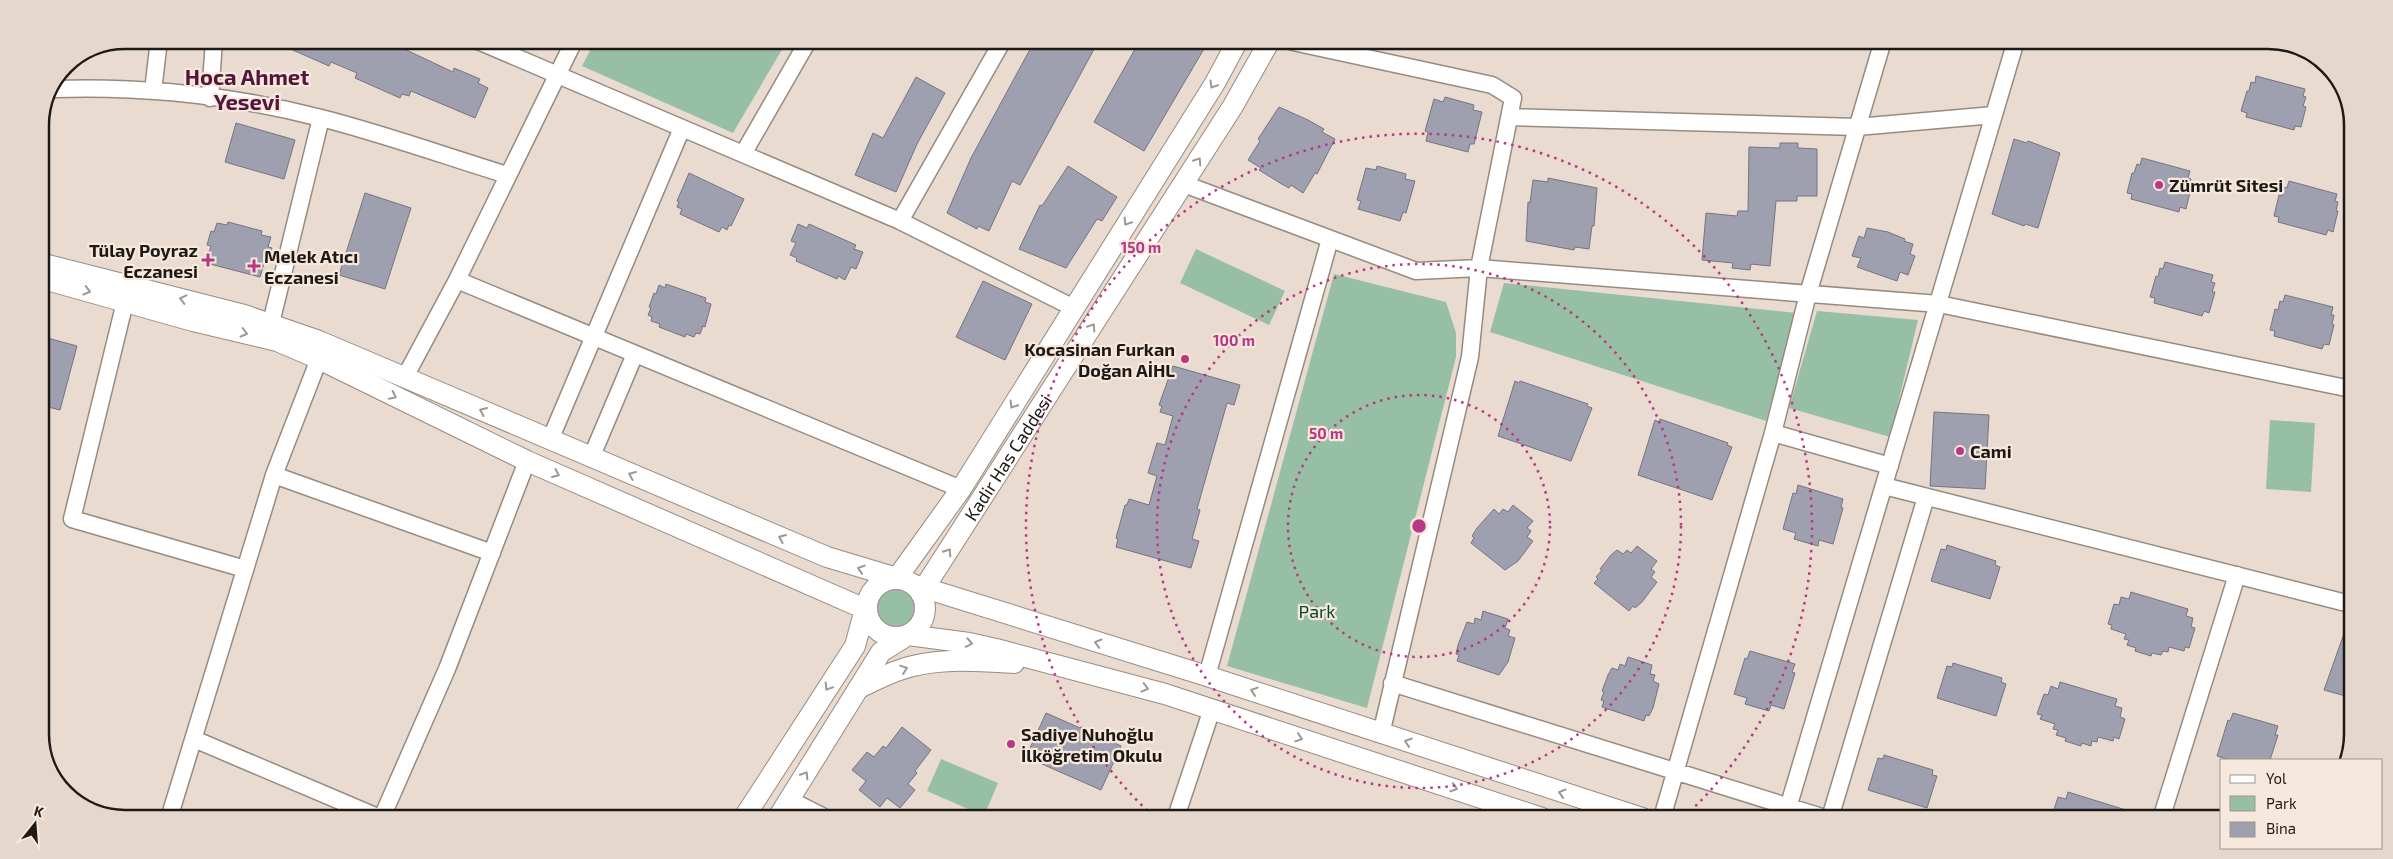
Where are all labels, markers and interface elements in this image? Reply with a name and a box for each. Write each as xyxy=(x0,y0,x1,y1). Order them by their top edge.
district label: Hoca Ahmet Yesevi xyxy=(185,63,309,114)
one-way arrow xyxy=(1210,79,1220,88)
one-way arrow xyxy=(1192,157,1202,166)
place label: Zümrüt Sitesi xyxy=(2169,174,2283,196)
marker: Zümrüt Sitesi xyxy=(2153,179,2165,191)
one-way arrow xyxy=(1124,217,1133,226)
text: 150 m xyxy=(1121,238,1161,256)
place label: Tülay Poyraz Eczanesi xyxy=(89,239,198,282)
place label: Melek Atıcı Eczanesi xyxy=(264,245,358,288)
marker: Tülay Poyraz Eczanesi xyxy=(202,254,214,266)
marker: Melek Atıcı Eczanesi xyxy=(248,260,260,272)
one-way arrow xyxy=(82,286,91,296)
one-way arrow xyxy=(179,294,188,305)
one-way arrow xyxy=(1086,323,1095,333)
one-way arrow xyxy=(239,327,248,338)
text: 100 m xyxy=(1213,331,1255,349)
place label: Kocasinan Furkan Doğan AİHL xyxy=(1024,338,1175,381)
marker: Kocasinan Furkan Doğan AİHL xyxy=(1179,353,1191,365)
one-way arrow xyxy=(388,389,397,399)
street label: Kadir Has Caddesi xyxy=(959,390,1056,525)
one-way arrow xyxy=(1010,399,1020,408)
one-way arrow xyxy=(479,407,488,418)
text: 50 m xyxy=(1309,424,1343,442)
place label: Cami xyxy=(1970,440,2012,462)
marker: Cami xyxy=(1954,445,1966,457)
one-way arrow xyxy=(551,467,560,478)
one-way arrow xyxy=(628,470,637,481)
centre of rings xyxy=(1410,517,1428,535)
one-way arrow xyxy=(778,533,787,544)
one-way arrow xyxy=(941,549,951,558)
one-way arrow xyxy=(858,565,866,575)
park label: Park xyxy=(1299,600,1335,622)
one-way arrow xyxy=(965,638,974,648)
one-way arrow xyxy=(1095,638,1103,648)
one-way arrow xyxy=(899,665,907,675)
one-way arrow xyxy=(825,681,834,690)
one-way arrow xyxy=(1140,682,1149,693)
one-way arrow xyxy=(1250,687,1258,697)
place label: Sadiye Nuhoğlu İlköğretim Okulu xyxy=(1021,723,1162,766)
one-way arrow xyxy=(1295,732,1303,742)
marker: Sadiye Nuhoğlu İlköğretim Okulu xyxy=(1005,738,1017,750)
one-way arrow xyxy=(1404,738,1412,748)
legend xyxy=(2220,759,2383,849)
text: Yol xyxy=(2266,769,2287,787)
one-way arrow xyxy=(799,771,809,780)
one-way arrow xyxy=(1449,783,1457,793)
one-way arrow xyxy=(1559,788,1567,798)
text: Park xyxy=(2266,794,2297,812)
north arrow xyxy=(10,799,60,849)
text: K xyxy=(32,802,46,821)
text: Bina xyxy=(2266,819,2296,837)

